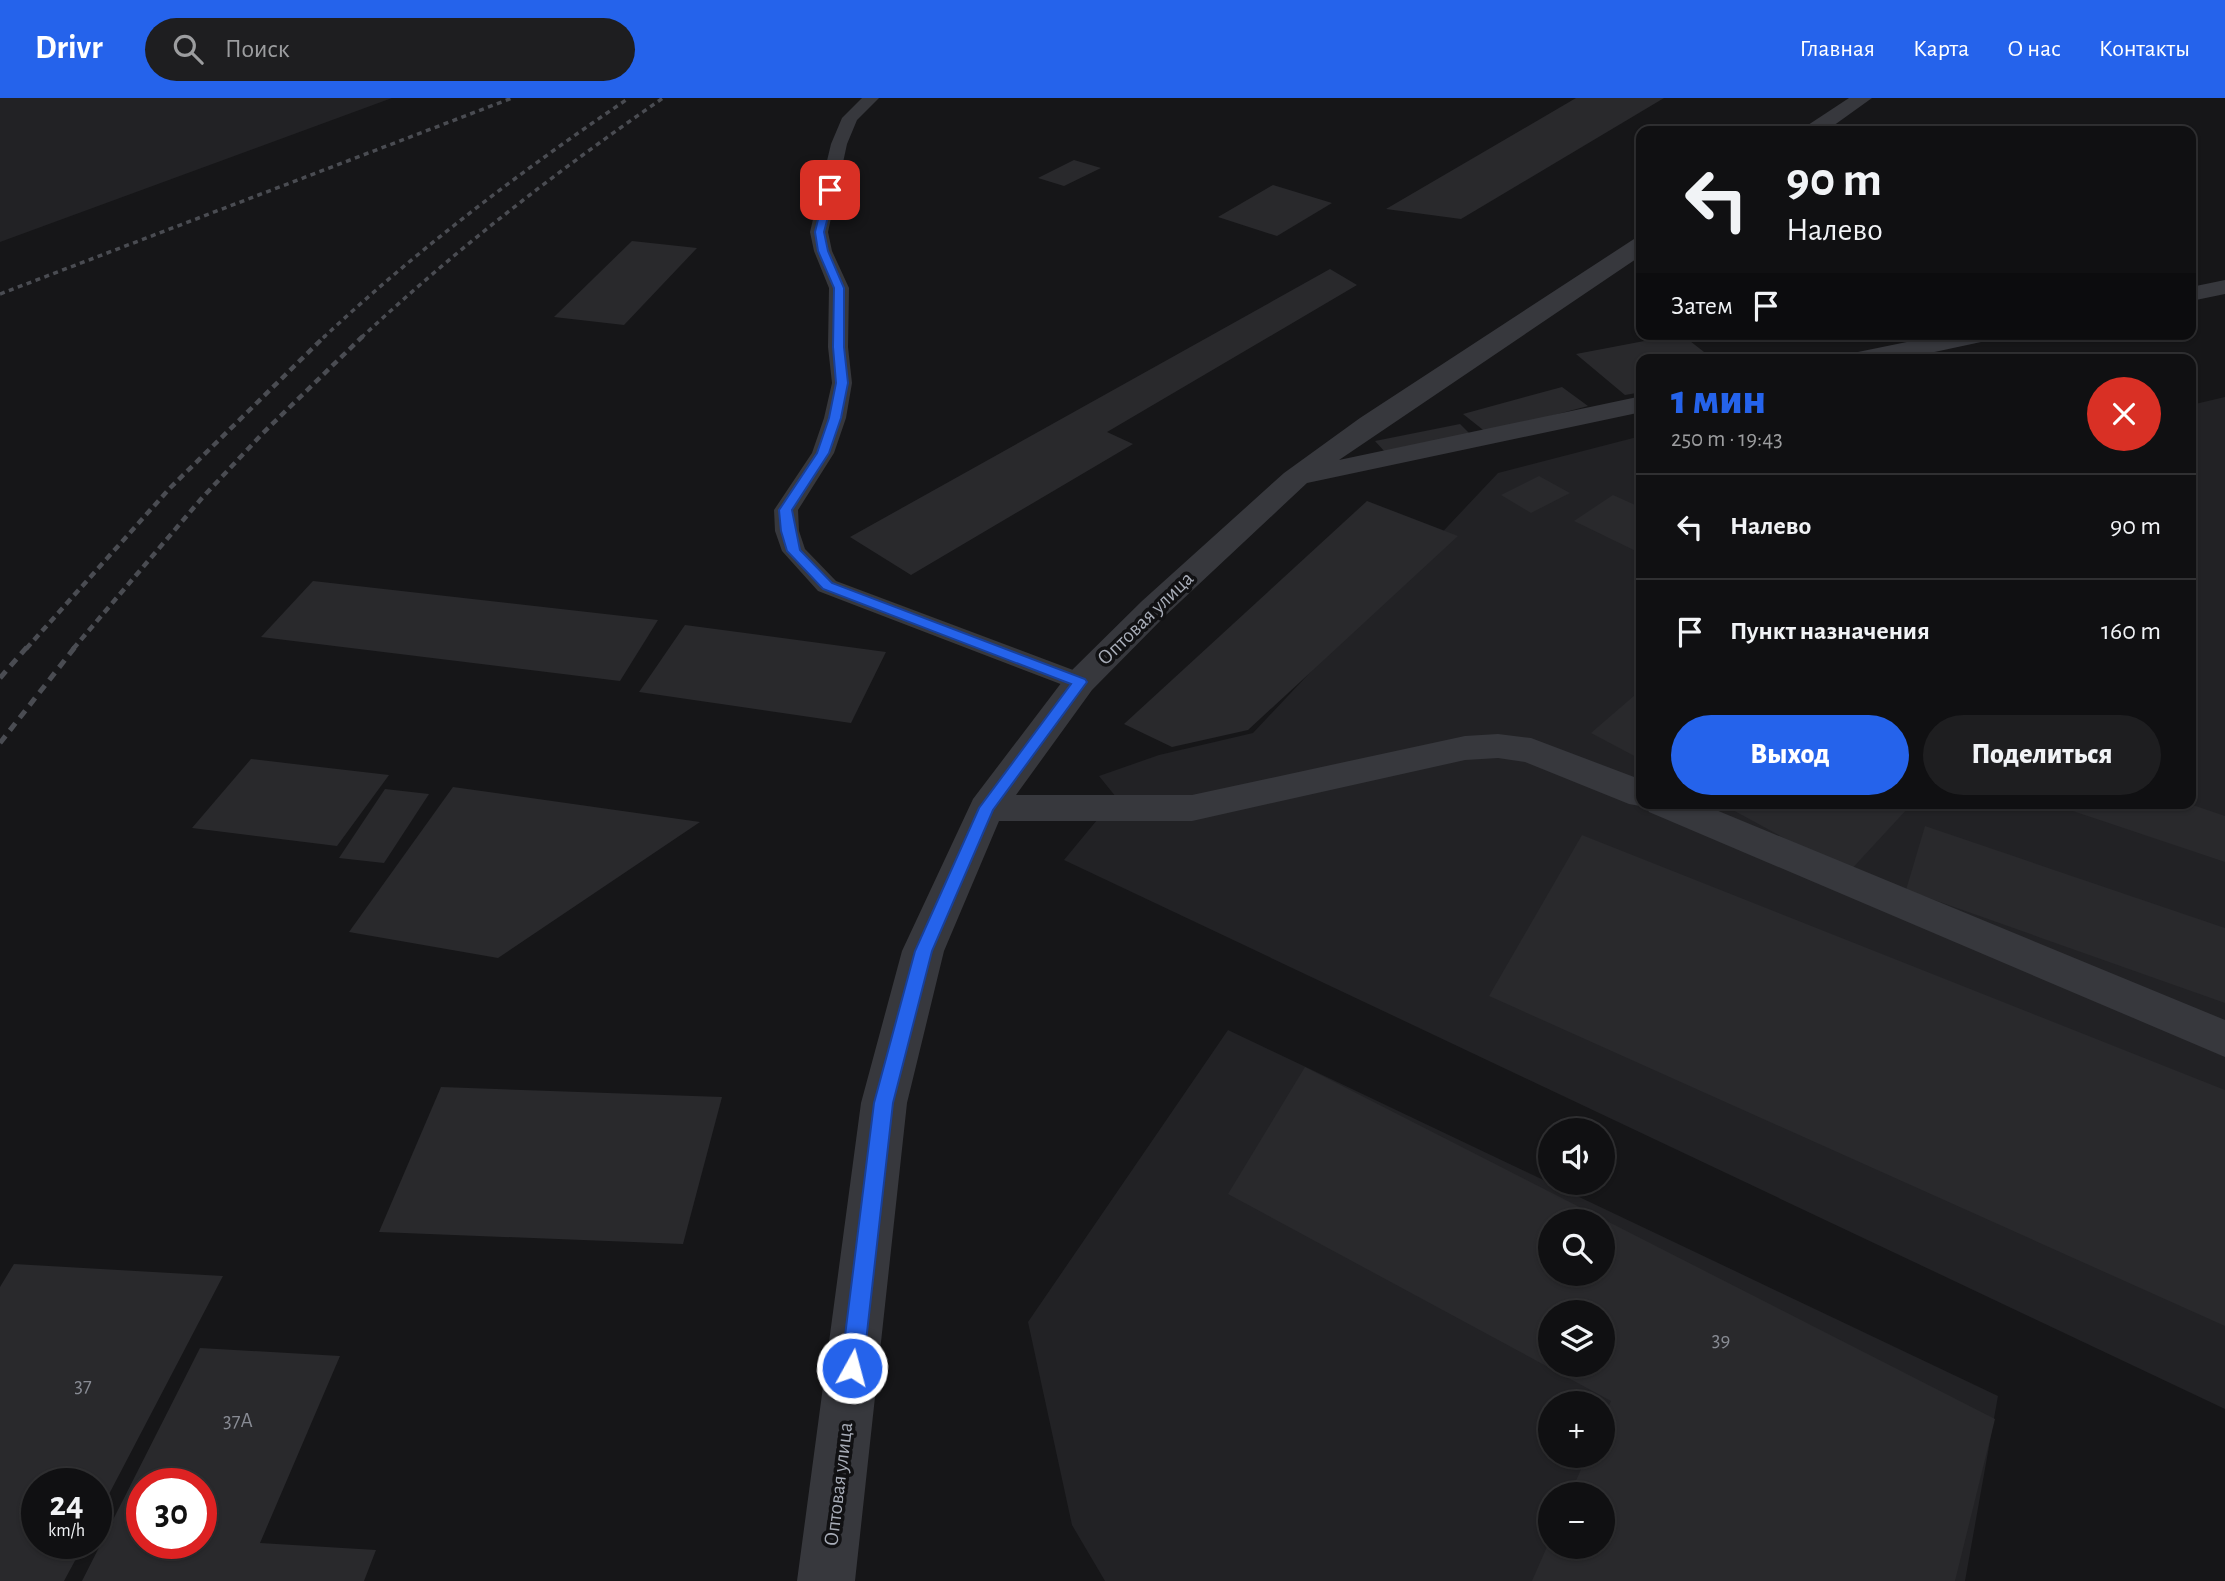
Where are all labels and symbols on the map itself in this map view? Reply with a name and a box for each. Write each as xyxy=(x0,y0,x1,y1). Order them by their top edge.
pin xyxy=(800,160,860,220)
street label: Оптовая улица xyxy=(1093,567,1198,669)
house number: 39 xyxy=(1712,1329,1730,1350)
position arrow xyxy=(815,1331,889,1405)
house number: 37 xyxy=(74,1375,92,1396)
house number: 37А xyxy=(223,1410,253,1431)
street label: Оптовая улица xyxy=(820,1421,857,1547)
speed limit sign: 30 xyxy=(126,1468,217,1559)

